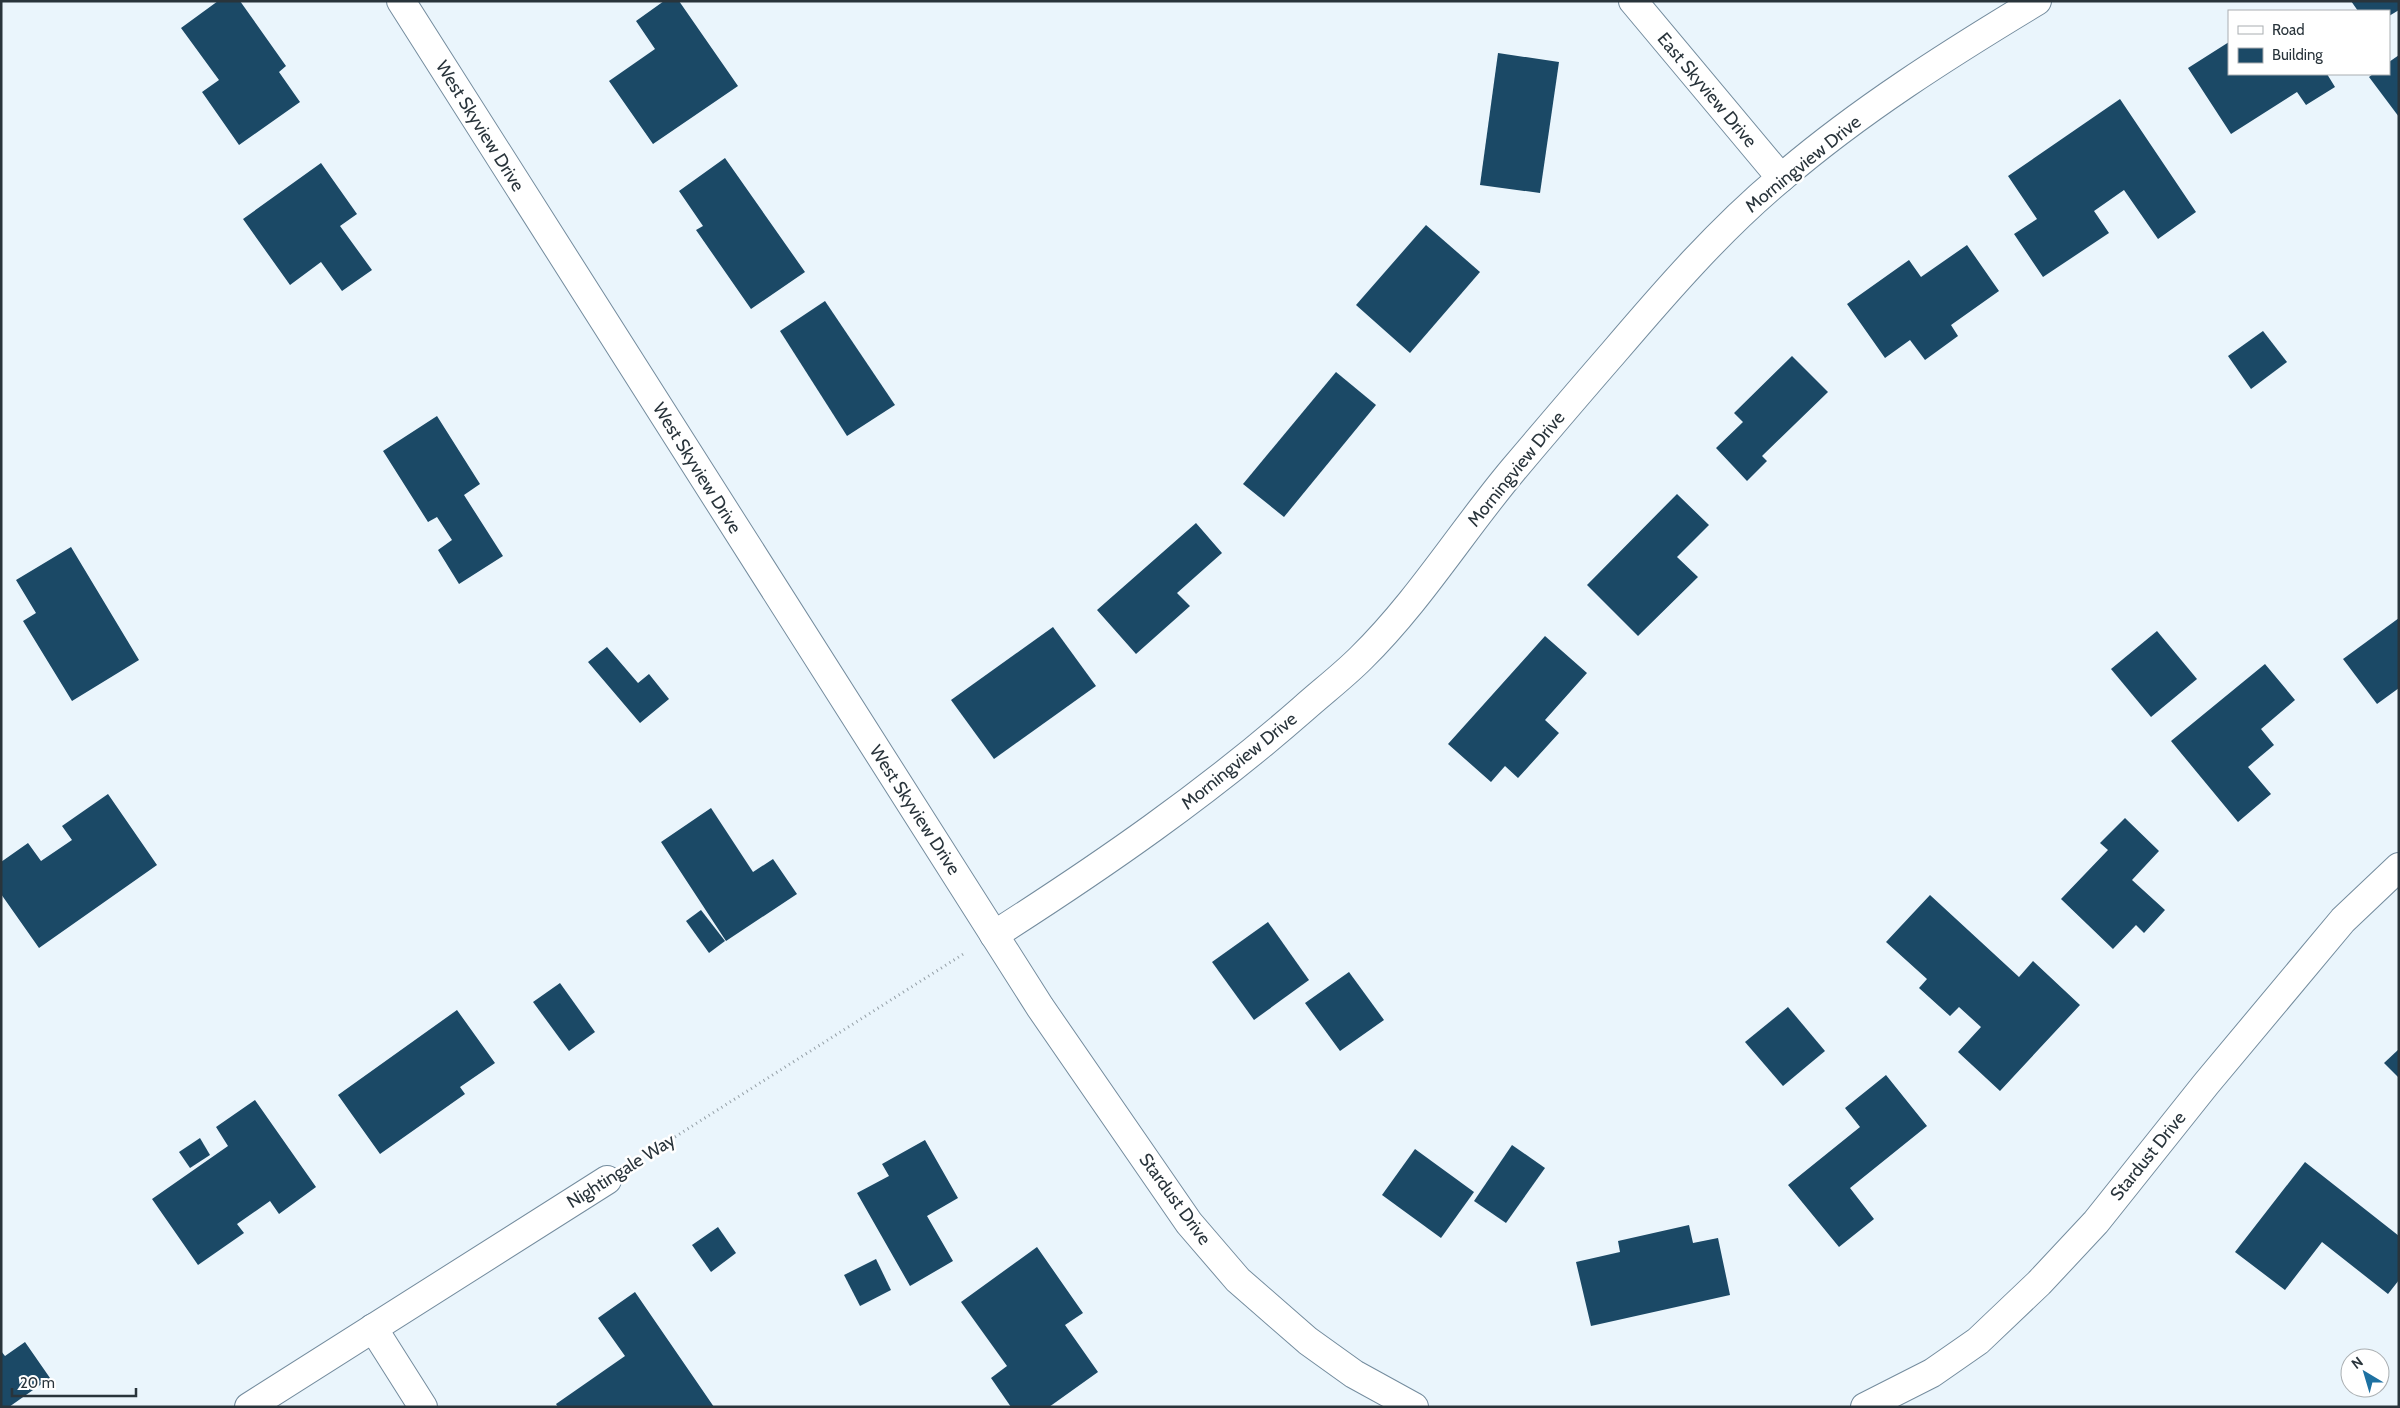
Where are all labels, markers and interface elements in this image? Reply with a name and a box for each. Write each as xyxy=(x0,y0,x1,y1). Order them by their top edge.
legend xyxy=(2228,10,2390,75)
text: Road xyxy=(2272,21,2305,39)
street label: East Skyview Drive xyxy=(1653,28,1761,152)
text: Building xyxy=(2272,46,2323,64)
street label: West Skyview Drive xyxy=(431,57,529,195)
street label: Morningview Drive xyxy=(1741,111,1865,217)
street label: West Skyview Drive xyxy=(648,399,746,537)
street label: Morningview Drive xyxy=(1463,407,1569,531)
street label: Morningview Drive xyxy=(1177,708,1301,814)
street label: West Skyview Drive xyxy=(865,741,965,879)
street label: Stardust Drive xyxy=(2106,1107,2190,1205)
street label: Nightingale Way xyxy=(563,1129,679,1213)
street label: Stardust Drive xyxy=(1134,1149,1216,1249)
north arrow xyxy=(2340,1348,2390,1398)
text: N xyxy=(2348,1353,2366,1373)
scale bar xyxy=(12,1366,136,1398)
text: 20 m xyxy=(20,1374,55,1392)

